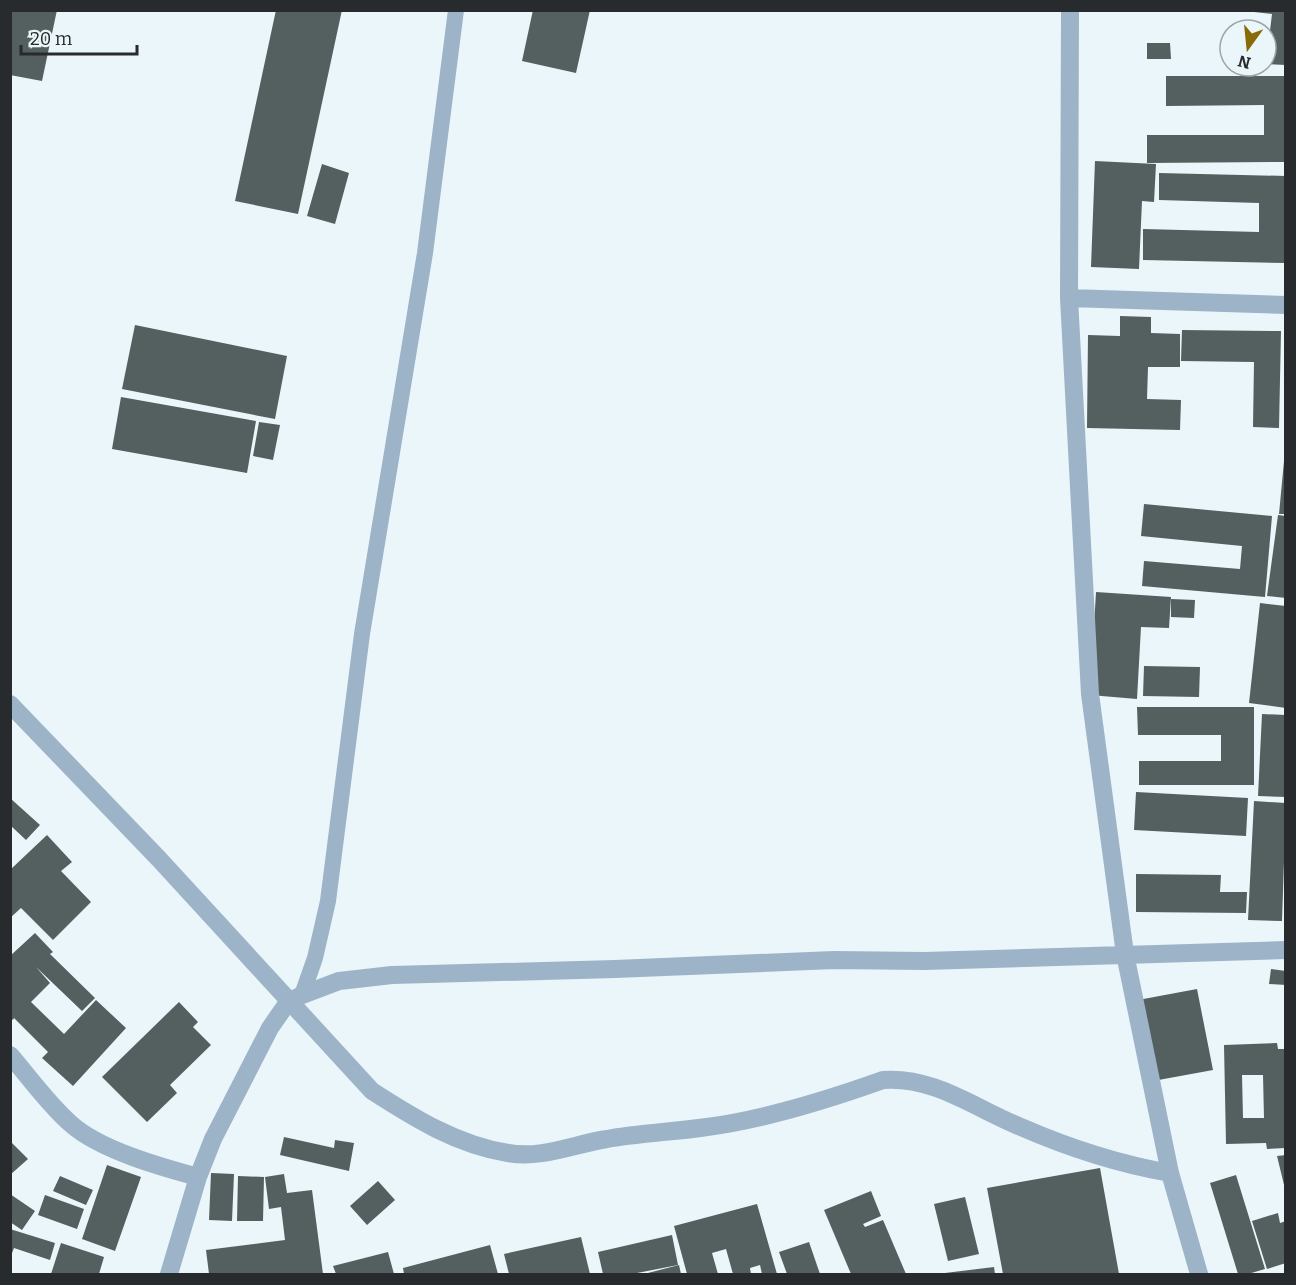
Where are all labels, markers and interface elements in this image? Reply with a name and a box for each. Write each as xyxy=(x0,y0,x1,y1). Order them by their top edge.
scale bar xyxy=(21,18,136,56)
north arrow xyxy=(1218,18,1278,78)
text: 20 m xyxy=(30,28,72,50)
text: N xyxy=(1236,51,1253,73)

